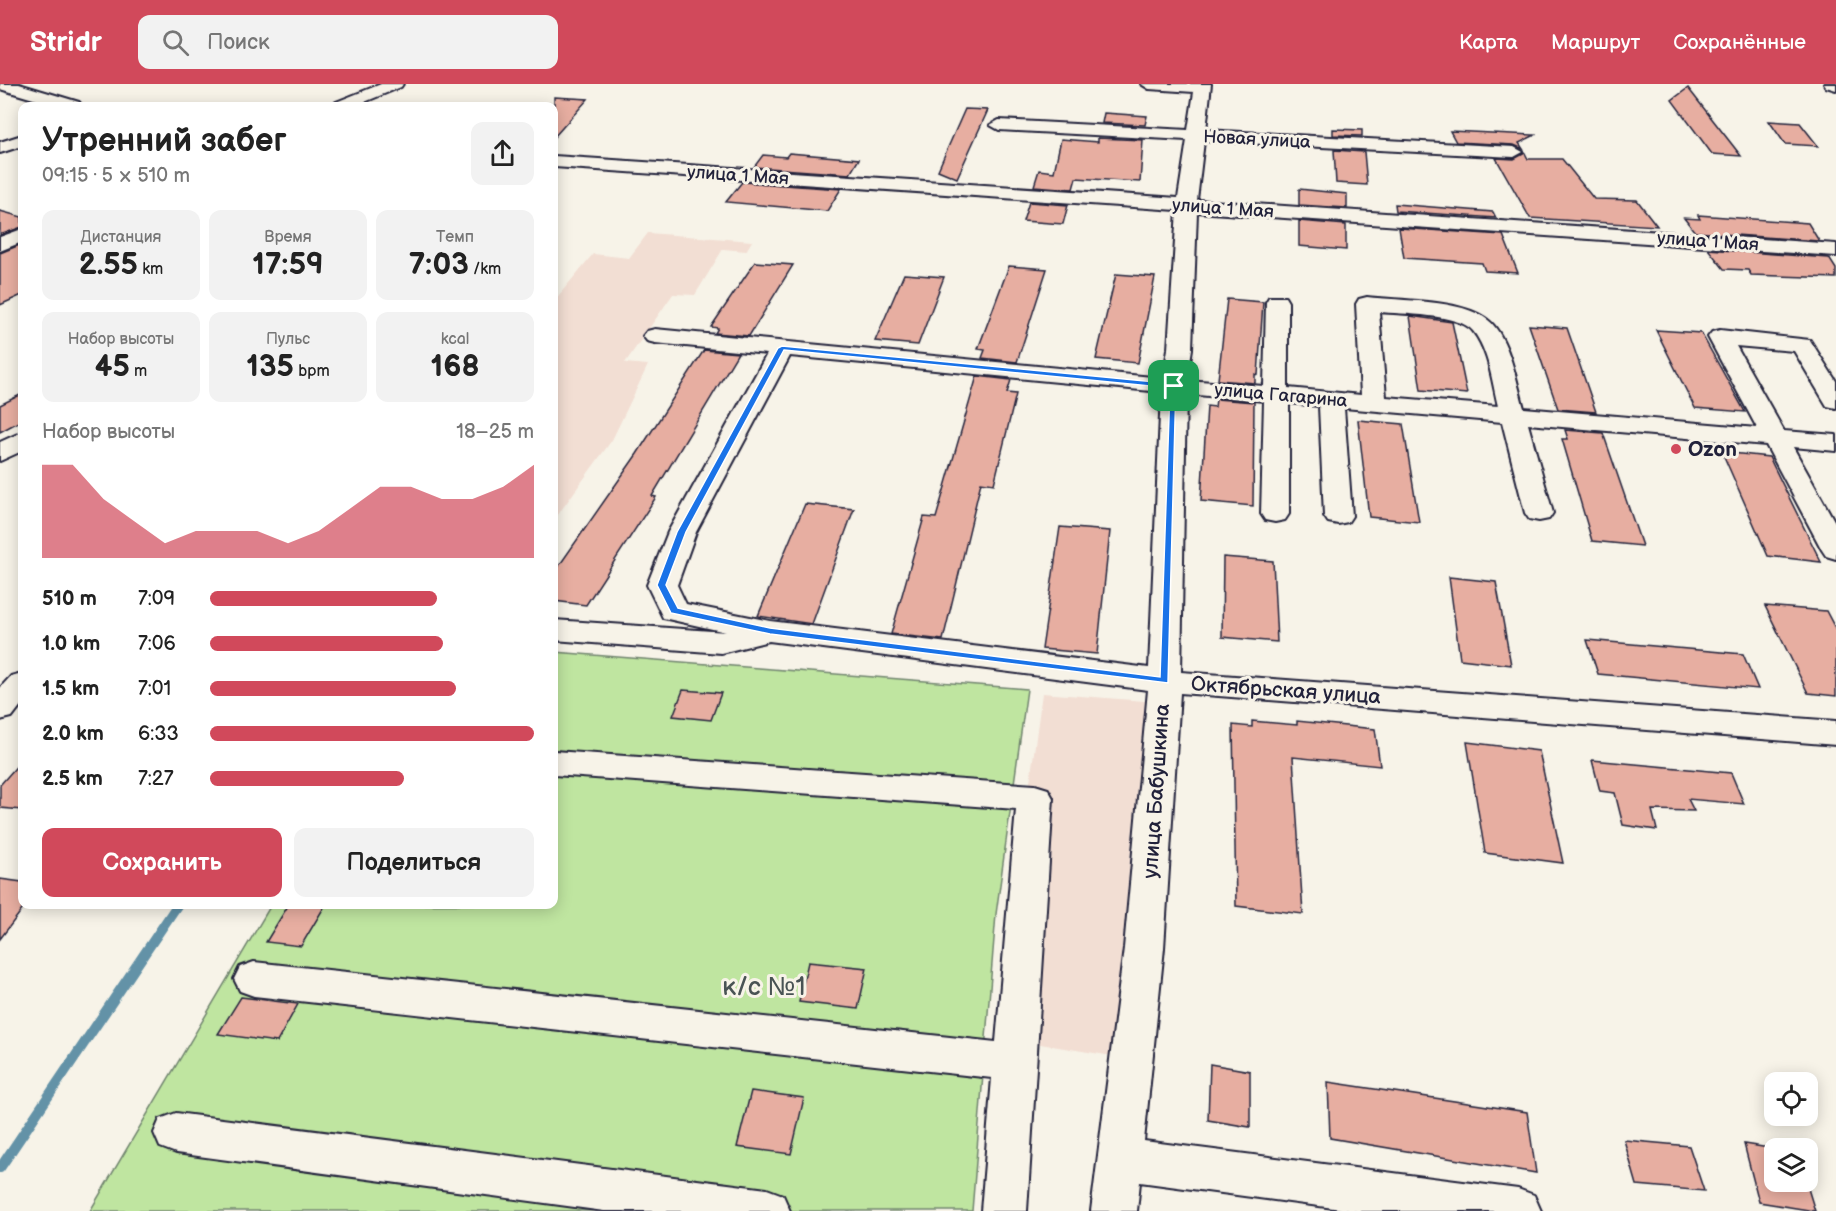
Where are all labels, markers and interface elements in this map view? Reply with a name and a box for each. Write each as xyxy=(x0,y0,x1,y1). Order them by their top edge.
search box xyxy=(138,15,558,69)
text: Stridr xyxy=(30,26,102,59)
icon: search xyxy=(159,26,192,59)
text: Поиск xyxy=(207,29,270,56)
text: Карта xyxy=(1459,30,1518,55)
text: Маршрут xyxy=(1551,30,1640,55)
text: Сохранённые xyxy=(1673,30,1806,55)
text: Утренний забег xyxy=(42,121,287,161)
button: share xyxy=(471,122,534,185)
street label: Новая улица xyxy=(1203,126,1312,153)
street label: улица 1 Мая xyxy=(686,161,790,190)
text: 09:15 · 5 × 510 m xyxy=(42,164,190,188)
street label: улица 1 Мая xyxy=(1171,194,1275,223)
street label: улица 1 Мая xyxy=(1656,227,1760,256)
text: Дистанция xyxy=(81,228,161,247)
text: Время xyxy=(264,228,312,247)
text: Темп xyxy=(436,228,474,247)
text: 2.55 xyxy=(79,247,138,283)
text: 17:59 xyxy=(252,247,324,283)
text: 7:03 xyxy=(409,247,469,283)
text: km xyxy=(138,260,163,279)
text: /km xyxy=(469,260,501,279)
text: Набор высоты xyxy=(68,330,174,349)
text: Пульс xyxy=(266,330,310,349)
text: kcal xyxy=(441,330,469,349)
text: 45 xyxy=(95,349,130,385)
text: 135 xyxy=(246,349,294,385)
text: 168 xyxy=(431,349,479,385)
pin xyxy=(1148,360,1199,411)
text: m xyxy=(130,362,147,381)
text: bpm xyxy=(294,362,330,381)
icon: arrive xyxy=(1157,369,1190,402)
street label: улица Гагарина xyxy=(1214,379,1349,412)
text: Набор высоты xyxy=(42,420,175,444)
text: 18–25 m xyxy=(456,420,534,444)
place label: Ozon xyxy=(1688,437,1737,462)
marker: Ozon xyxy=(1669,442,1683,456)
text: 510 m xyxy=(42,587,97,611)
text: 7:09 xyxy=(138,587,175,611)
text: 1.0 km xyxy=(42,632,100,656)
text: 7:06 xyxy=(138,632,176,656)
street label: Октябрьская улица xyxy=(1190,671,1382,710)
text: 1.5 km xyxy=(42,677,99,701)
text: 7:01 xyxy=(138,677,171,701)
street label: улица Бабушкина xyxy=(1138,702,1175,879)
text: 2.0 km xyxy=(42,722,104,746)
text: 6:33 xyxy=(138,722,179,746)
text: 2.5 km xyxy=(42,767,103,791)
text: 7:27 xyxy=(138,767,173,791)
button: Сохранить xyxy=(42,828,282,897)
button: Поделиться xyxy=(294,828,534,897)
park label: к/с №1 xyxy=(722,972,806,1003)
map controls xyxy=(1764,1072,1818,1192)
button: locate xyxy=(1764,1072,1818,1126)
button: layers xyxy=(1764,1138,1818,1192)

